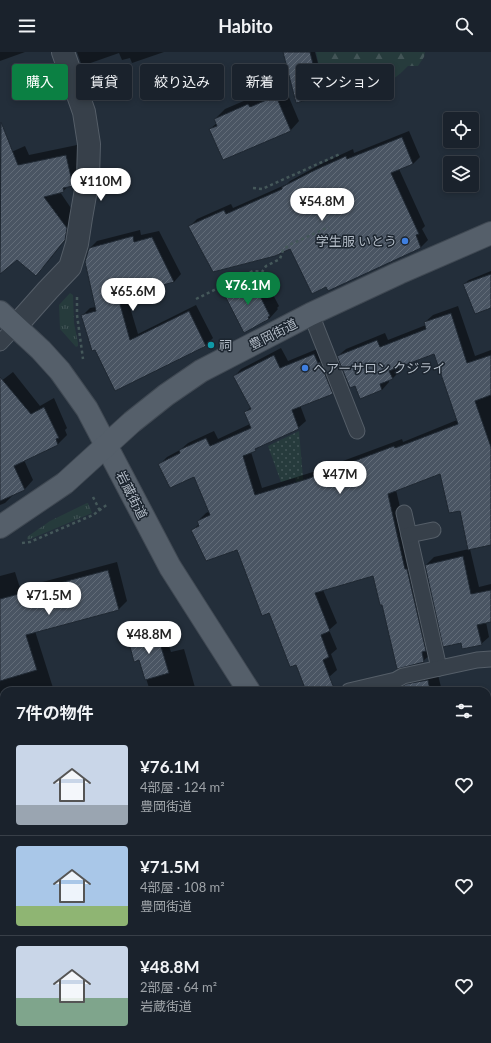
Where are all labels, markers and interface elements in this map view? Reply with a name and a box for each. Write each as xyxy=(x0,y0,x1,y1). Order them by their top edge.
icon: menu xyxy=(16,15,38,37)
text: Habito xyxy=(218,15,273,37)
icon: search xyxy=(453,15,475,37)
chip: 購入 xyxy=(12,64,68,100)
chip: 賃貸 xyxy=(76,64,132,100)
chip: 絞り込み xyxy=(140,64,224,100)
chip: 新着 xyxy=(232,64,288,100)
chip: マンション xyxy=(296,64,394,100)
map controls xyxy=(443,112,479,192)
button: locate xyxy=(443,112,479,148)
button: layers xyxy=(443,156,479,192)
pin: ¥110M xyxy=(73,168,129,202)
text: ¥110M xyxy=(80,173,122,189)
pin: ¥54.8M xyxy=(289,188,355,222)
text: ¥54.8M xyxy=(299,193,345,209)
place label: 学生服 いとう xyxy=(316,233,397,249)
marker: 学生服 いとう xyxy=(400,236,410,246)
pin: ¥76.1M xyxy=(215,272,281,306)
text: ¥76.1M xyxy=(225,277,271,293)
pin: ¥65.6M xyxy=(100,278,166,312)
text: ¥65.6M xyxy=(110,283,156,299)
street label: 豊岡街道 xyxy=(246,315,300,353)
place label: 祠 xyxy=(219,337,232,353)
marker: 祠 xyxy=(206,340,216,350)
place label: ヘアーサロン クジライ xyxy=(313,360,445,376)
marker: ヘアーサロン クジライ xyxy=(300,363,310,373)
pin: ¥47M xyxy=(316,461,364,495)
text: ¥47M xyxy=(323,466,357,482)
street label: 岩蔵街道 xyxy=(113,468,151,522)
pin: ¥71.5M xyxy=(16,582,82,616)
text: ¥71.5M xyxy=(26,587,72,603)
pin: ¥48.8M xyxy=(116,621,182,655)
text: ¥48.8M xyxy=(126,626,172,642)
icon: filters xyxy=(453,700,475,722)
text: 7件の物件 xyxy=(16,702,94,723)
text: ¥76.1M xyxy=(140,756,200,777)
icon: home xyxy=(48,761,96,809)
icon: heart xyxy=(453,774,475,796)
text: 4部屋 · 124 m² xyxy=(140,779,225,795)
text: 豊岡街道 xyxy=(140,798,192,814)
text: ¥71.5M xyxy=(140,856,200,877)
icon: home xyxy=(48,862,96,910)
icon: heart xyxy=(453,875,475,897)
text: 4部屋 · 108 m² xyxy=(140,879,225,895)
text: 豊岡街道 xyxy=(140,898,192,914)
text: ¥48.8M xyxy=(140,956,200,977)
icon: home xyxy=(48,962,96,1010)
icon: heart xyxy=(453,975,475,997)
text: 2部屋 · 64 m² xyxy=(140,979,217,995)
text: 岩蔵街道 xyxy=(140,998,192,1014)

